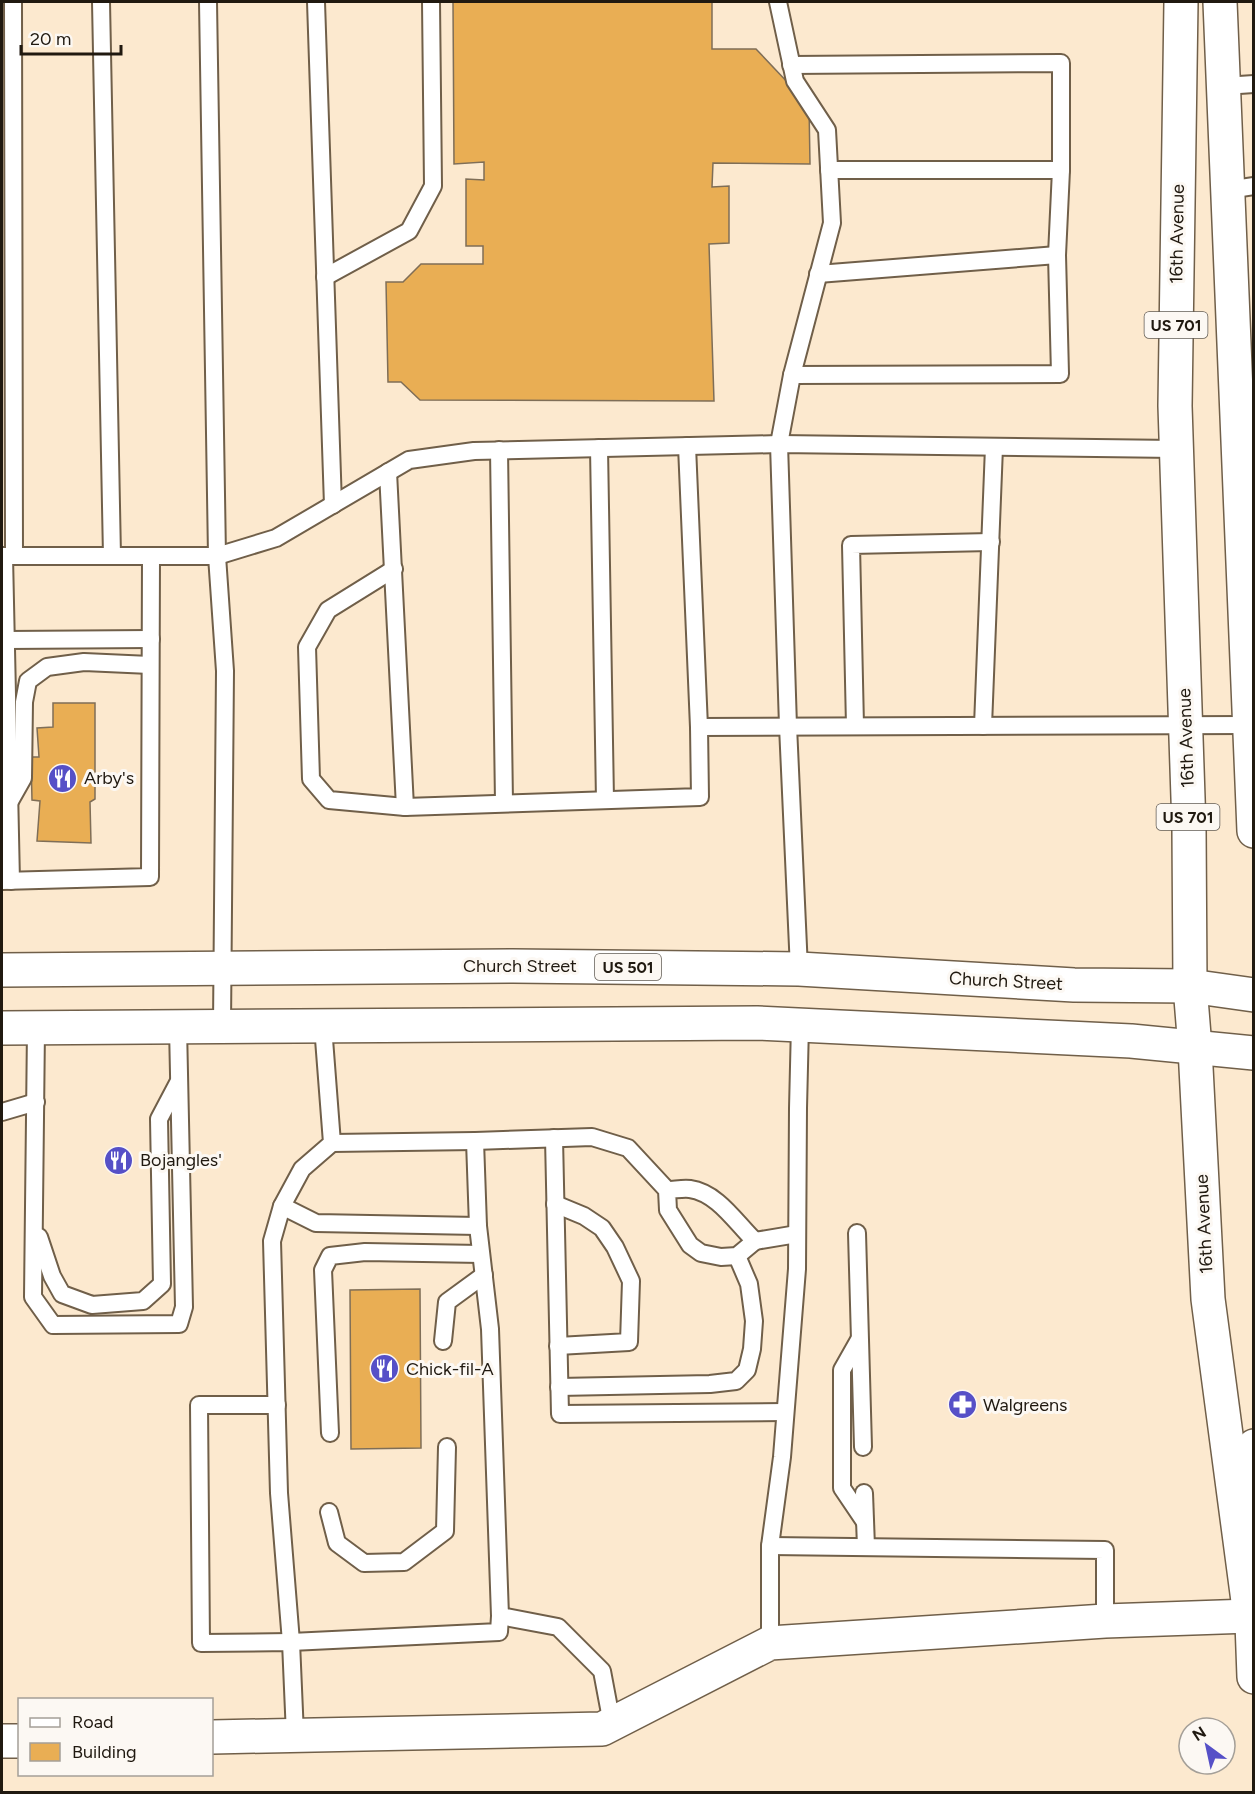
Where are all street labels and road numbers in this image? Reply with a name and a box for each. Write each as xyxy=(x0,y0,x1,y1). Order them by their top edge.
street label: 16th Avenue xyxy=(1165,184,1189,284)
road number: US 701 xyxy=(1144,312,1208,338)
street label: 16th Avenue xyxy=(1173,688,1199,788)
road number: US 701 xyxy=(1156,804,1220,830)
road number: US 501 xyxy=(595,954,661,980)
street label: Church Street xyxy=(463,955,577,977)
street label: Church Street xyxy=(949,967,1064,995)
street label: 16th Avenue xyxy=(1190,1173,1218,1274)

